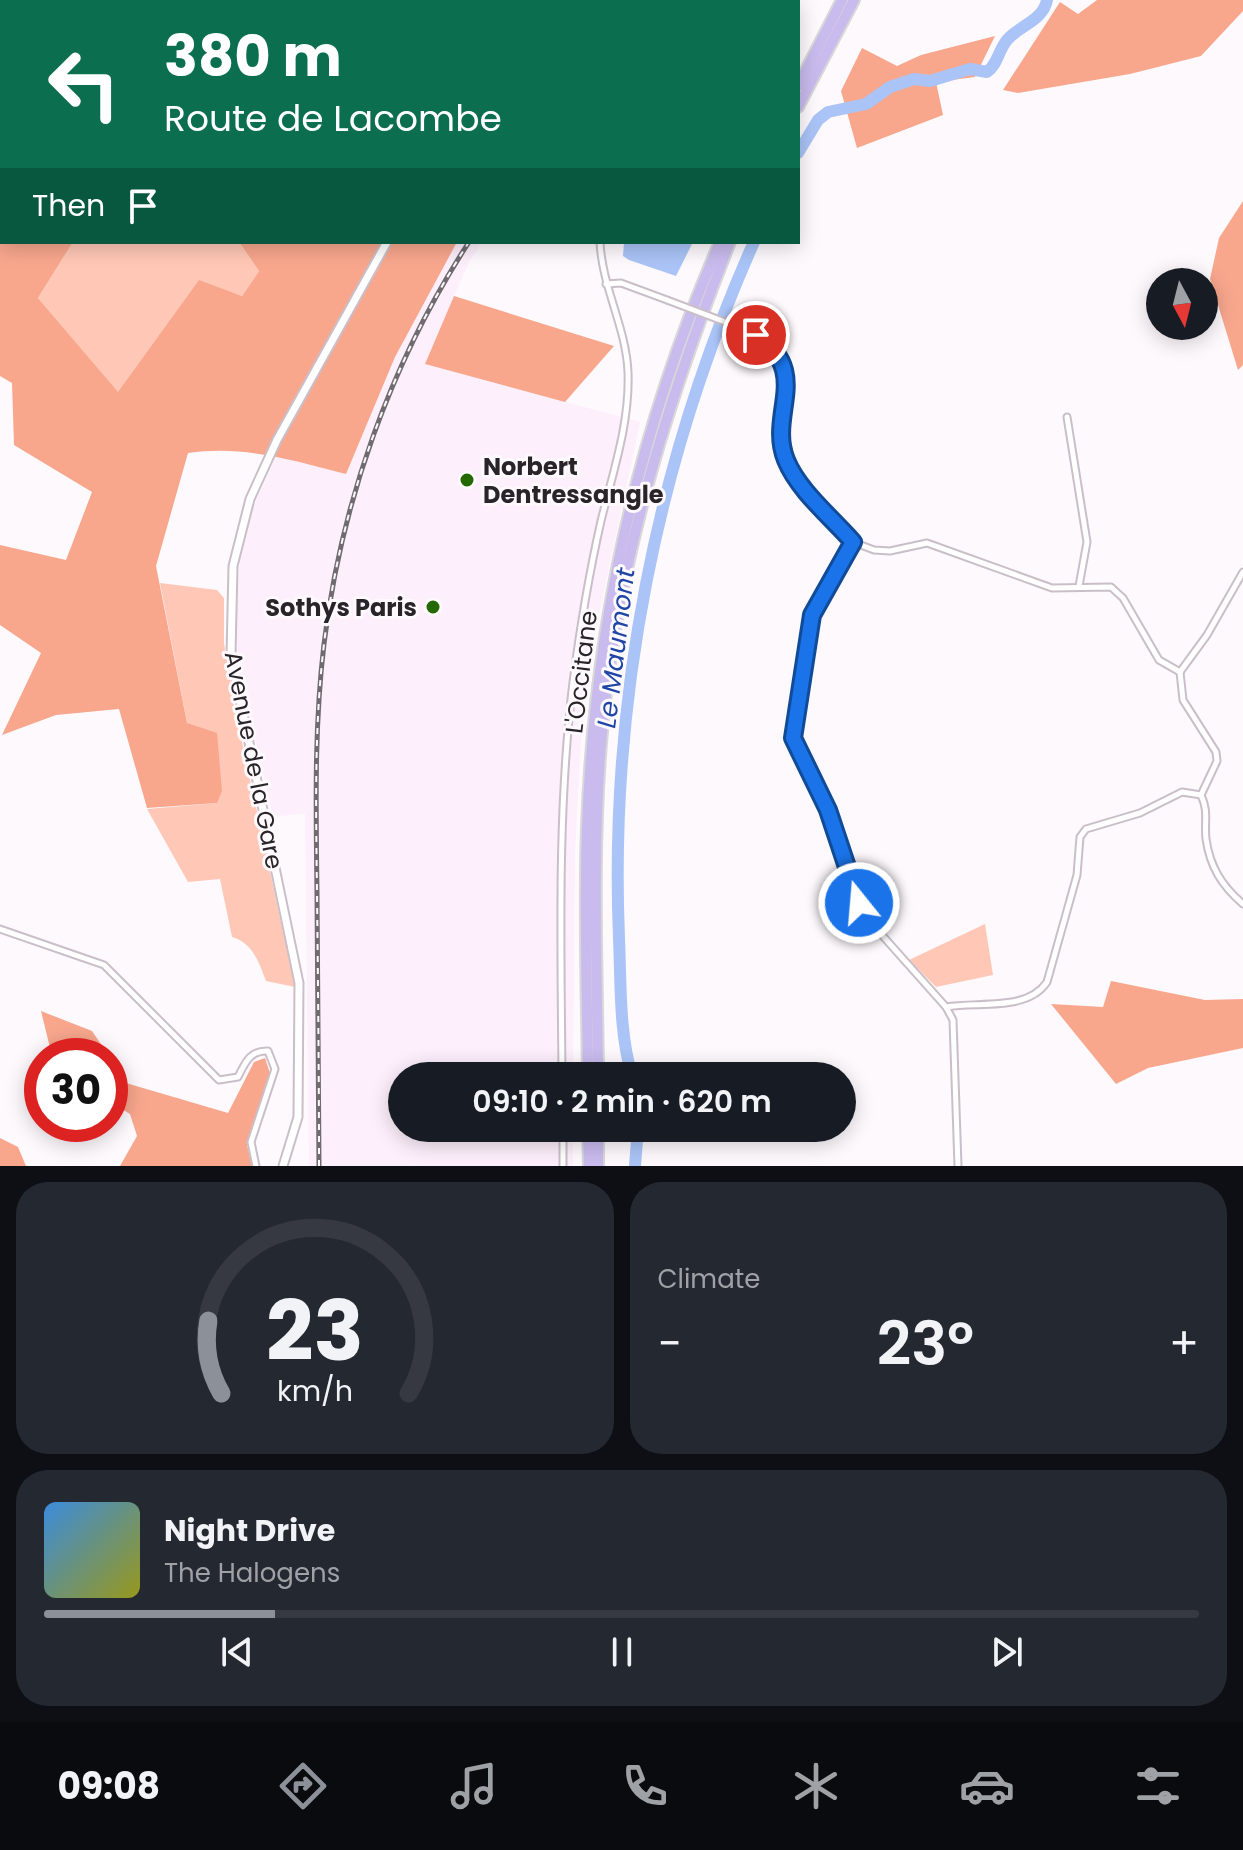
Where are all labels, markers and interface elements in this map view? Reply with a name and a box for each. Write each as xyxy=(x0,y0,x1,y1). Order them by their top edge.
text: 380 m xyxy=(164,17,342,96)
icon: left xyxy=(32,32,136,136)
text: Route de Lacombe xyxy=(164,93,502,144)
text: Then xyxy=(32,184,105,227)
icon: arrive xyxy=(121,184,165,228)
north arrow xyxy=(1146,268,1218,340)
map controls xyxy=(1146,268,1218,340)
pin xyxy=(722,301,790,369)
icon: arrive xyxy=(734,313,778,357)
place label: Norbert Dentressangle xyxy=(483,450,664,511)
marker: Norbert Dentressangle xyxy=(458,471,476,489)
water label: Le Maumont xyxy=(588,565,644,730)
place label: Sothys Paris xyxy=(265,591,417,624)
marker: Sothys Paris xyxy=(424,598,442,616)
street label: L'Occitane xyxy=(557,609,605,735)
street label: Avenue de la Gare xyxy=(217,648,291,872)
position arrow xyxy=(817,861,901,945)
speed limit sign: 30 xyxy=(24,1038,128,1142)
text: 09:10 · 2 min · 620 m xyxy=(472,1080,772,1123)
text: Climate xyxy=(658,1261,760,1297)
text: 23 xyxy=(266,1273,364,1389)
text: 23° xyxy=(877,1302,974,1386)
text: − xyxy=(658,1313,682,1374)
text: + xyxy=(1169,1313,1199,1374)
text: km/h xyxy=(277,1371,353,1411)
text: Night Drive xyxy=(164,1509,335,1552)
text: The Halogens xyxy=(164,1555,340,1591)
icon: previous xyxy=(215,1630,259,1674)
icon: pause xyxy=(600,1630,644,1674)
icon: next xyxy=(985,1630,1029,1674)
icon: directions xyxy=(275,1758,331,1814)
icon: music xyxy=(446,1758,502,1814)
icon: phone xyxy=(617,1758,673,1814)
icon: climate xyxy=(788,1758,844,1814)
icon: car xyxy=(959,1758,1015,1814)
icon: filters xyxy=(1130,1758,1186,1814)
text: 09:08 xyxy=(57,1761,160,1812)

